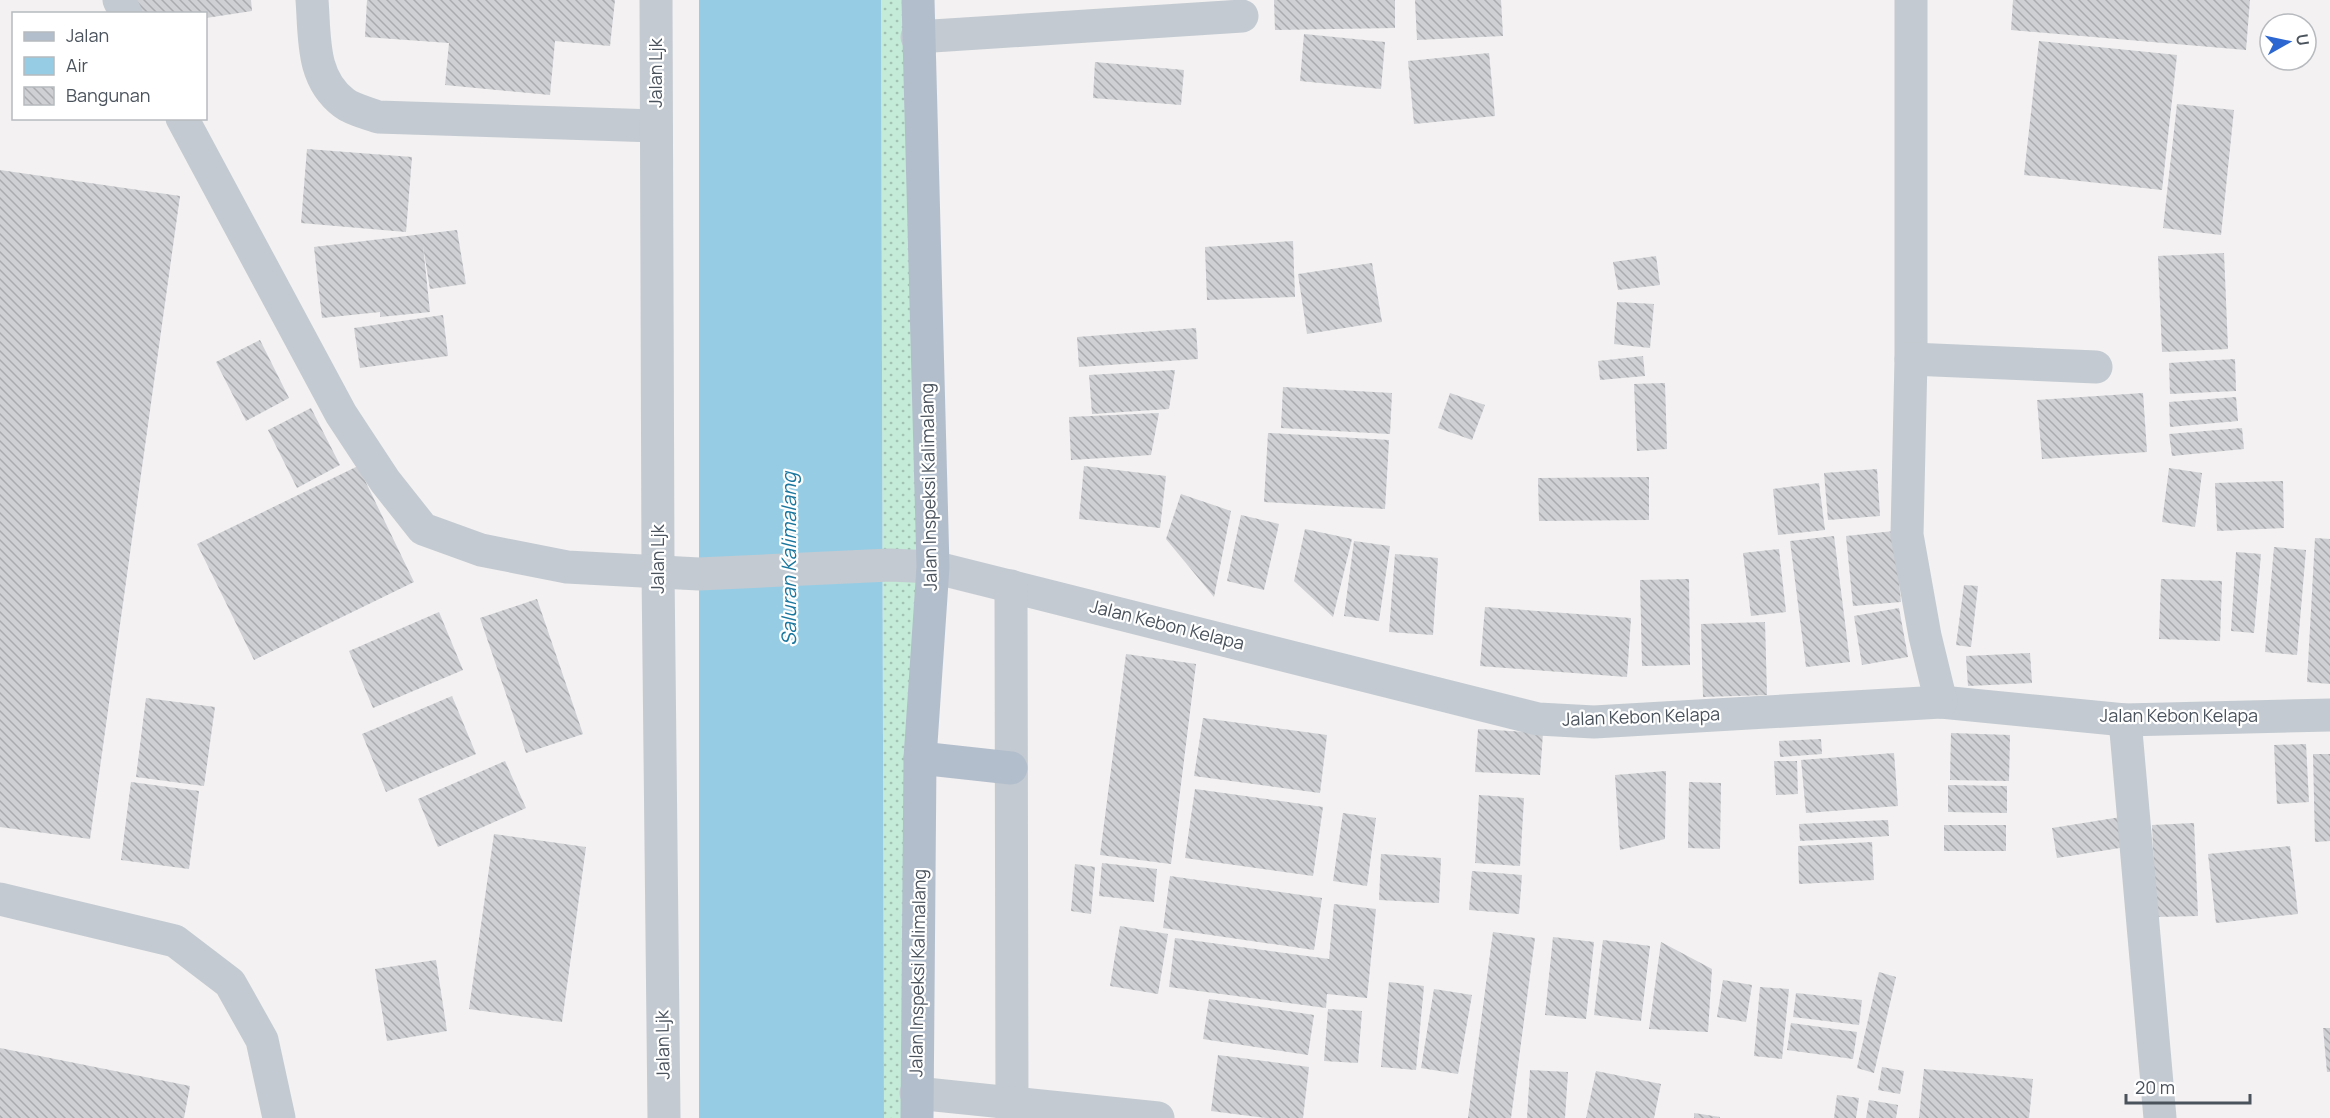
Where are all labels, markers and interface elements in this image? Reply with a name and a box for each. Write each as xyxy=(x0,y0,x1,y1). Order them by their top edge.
legend xyxy=(12,12,207,120)
north arrow xyxy=(2258,12,2318,72)
text: Jalan xyxy=(66,23,109,47)
text: U xyxy=(2291,32,2315,47)
street label: Jalan Ljk xyxy=(643,37,667,108)
text: Air xyxy=(66,53,89,77)
text: Bangunan xyxy=(66,83,150,107)
street label: Jalan Inspeksi Kalimalang xyxy=(914,383,942,591)
water label: Saluran Kalimalang xyxy=(775,470,802,646)
street label: Jalan Ljk xyxy=(645,523,669,594)
street label: Jalan Kebon Kelapa xyxy=(1088,593,1247,655)
street label: Jalan Kebon Kelapa xyxy=(1561,701,1720,731)
street label: Jalan Kebon Kelapa xyxy=(2100,703,2258,727)
street label: Jalan Inspeksi Kalimalang xyxy=(903,869,931,1077)
street label: Jalan Ljk xyxy=(649,1009,675,1080)
scale bar xyxy=(2126,1067,2250,1105)
text: 20 m xyxy=(2135,1075,2175,1099)

